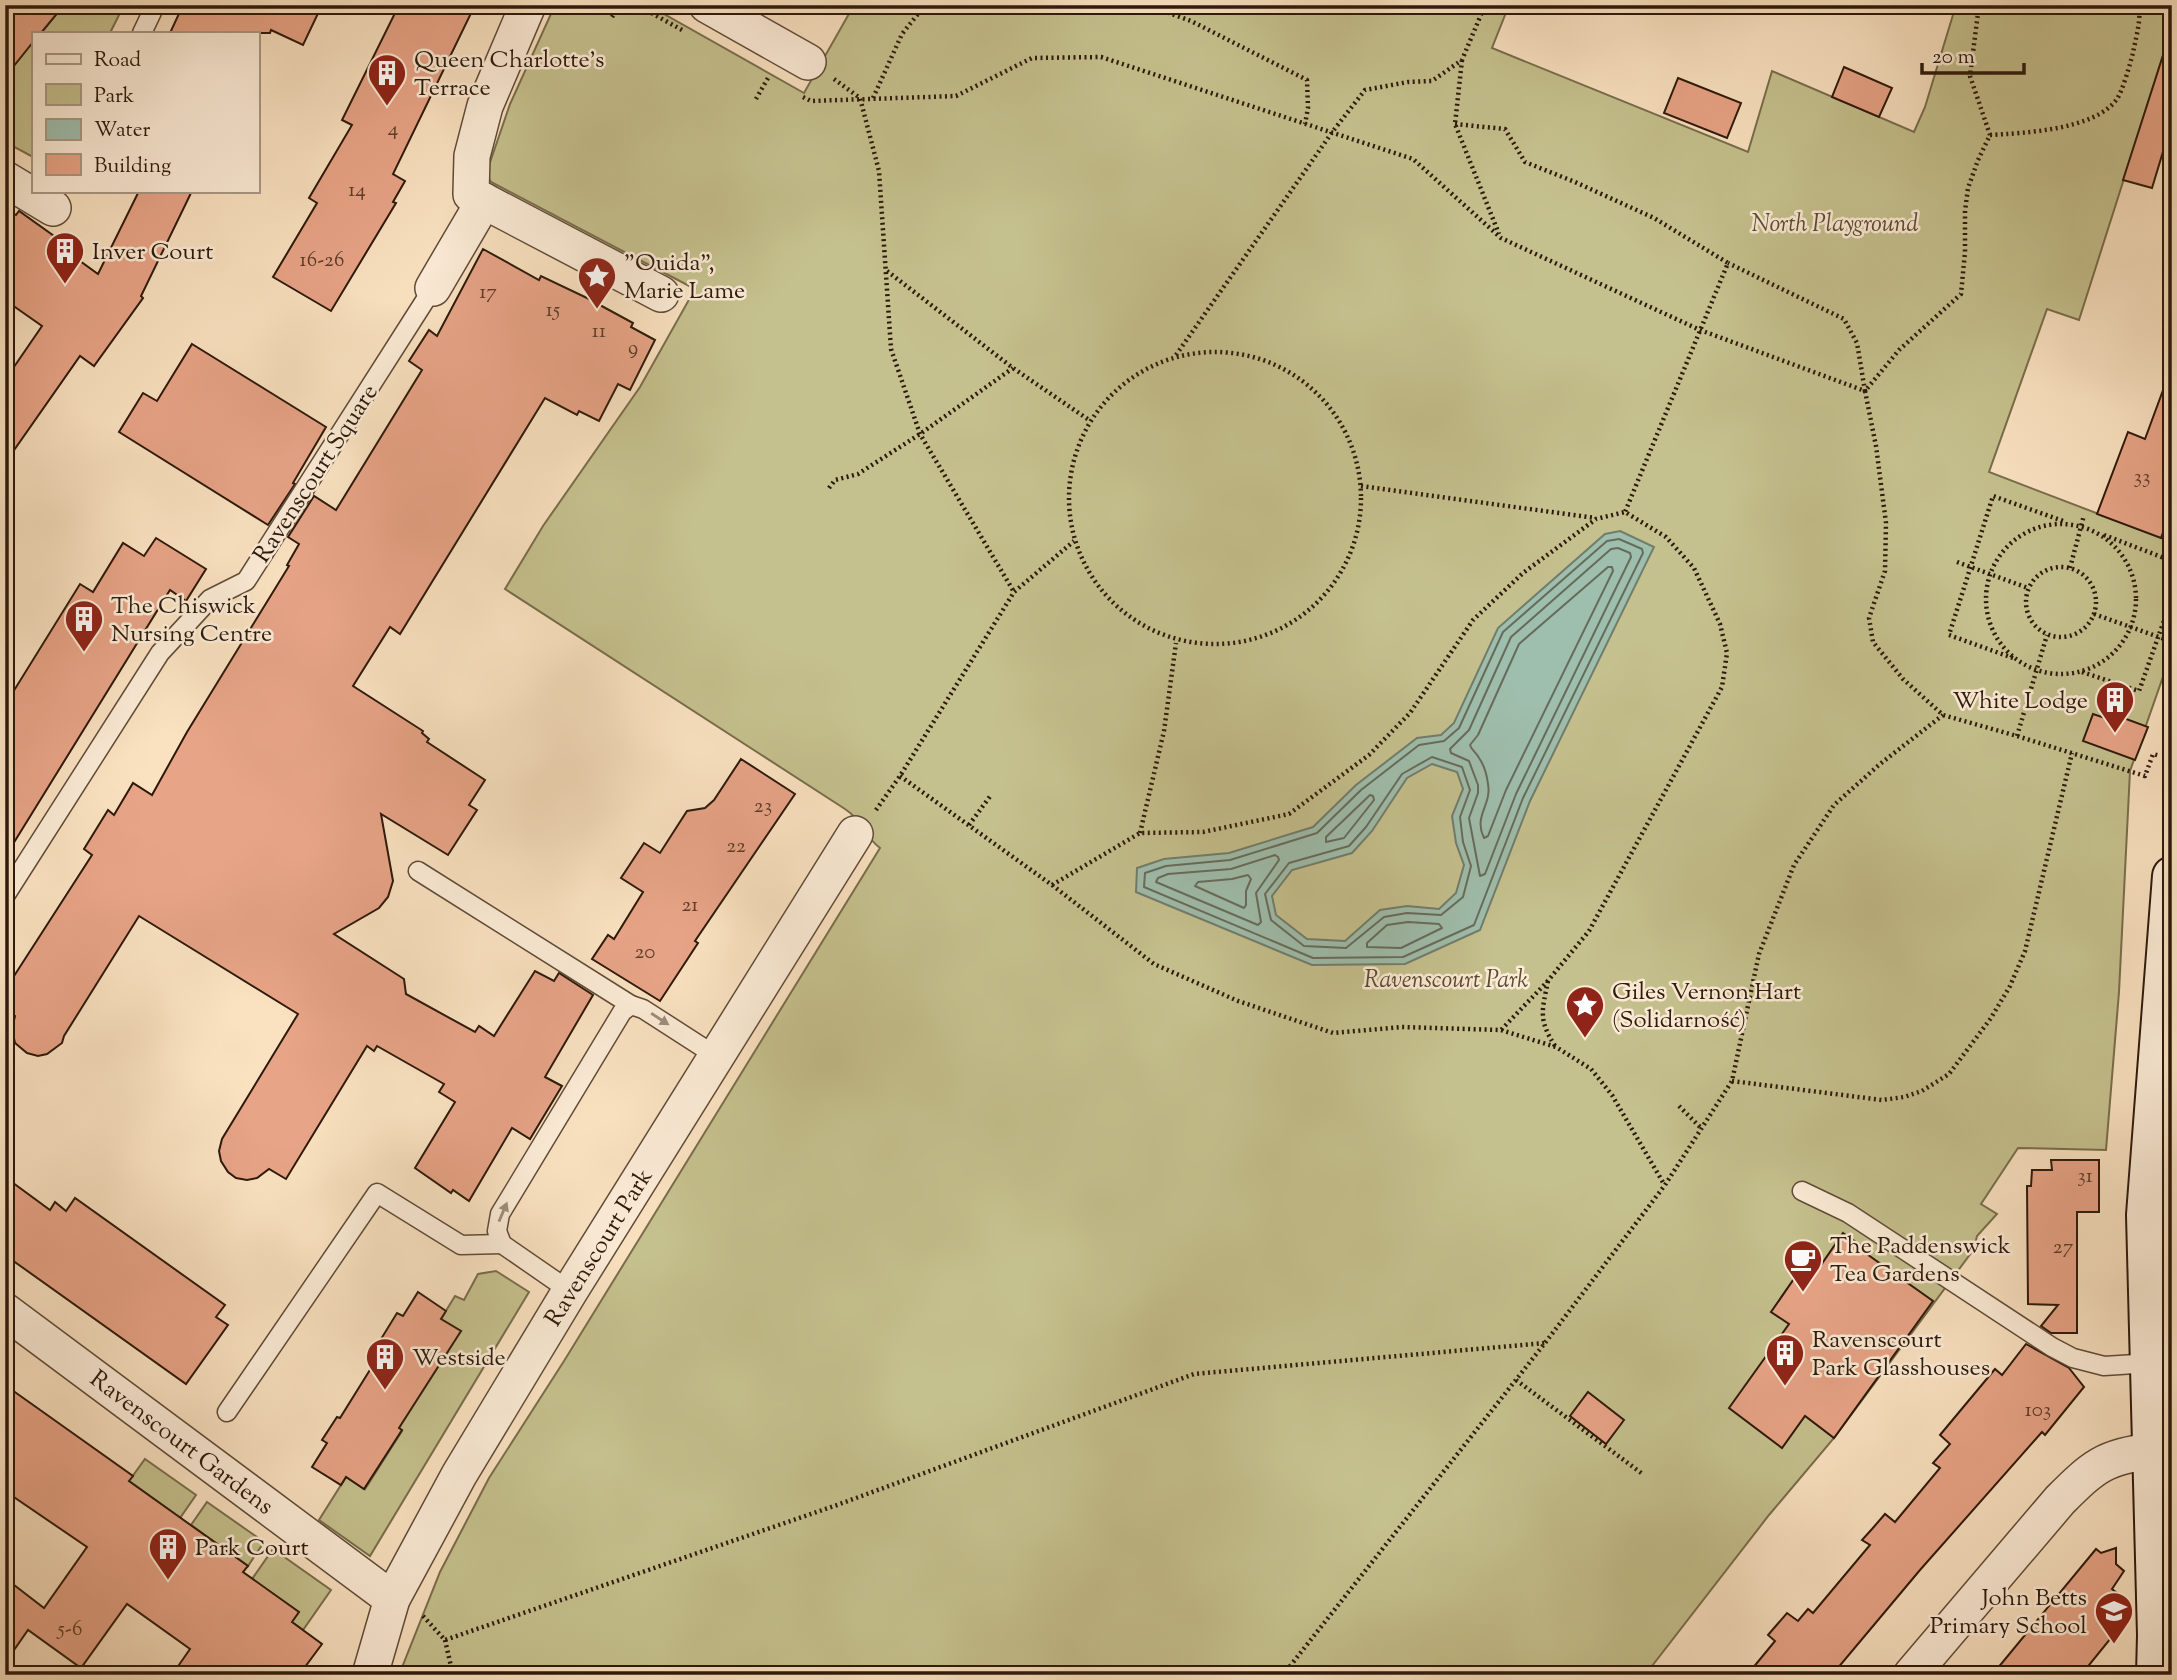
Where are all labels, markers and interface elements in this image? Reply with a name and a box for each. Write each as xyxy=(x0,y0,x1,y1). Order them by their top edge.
legend xyxy=(32,32,259,192)
scale bar xyxy=(1922,32,2023,76)
text: 20 m xyxy=(1932,43,1975,73)
place label: Queen Charlotte's Terrace xyxy=(414,44,604,106)
text: Road xyxy=(94,46,141,76)
building icon: Queen Charlotte's Terrace xyxy=(366,52,408,107)
text: Park xyxy=(94,82,135,112)
house number: 4 xyxy=(388,115,398,145)
text: Water xyxy=(94,116,151,146)
text: Building xyxy=(94,152,171,182)
house number: 14 xyxy=(348,176,366,206)
park label: North Playground xyxy=(1752,208,1919,242)
building icon: Inver Court xyxy=(44,230,86,285)
place label: Inver Court xyxy=(92,236,213,270)
house number: 16-26 xyxy=(300,246,344,276)
place label: "Ouida", Marie Lame xyxy=(624,247,745,309)
place icon: "Ouida", Marie Lame xyxy=(576,255,618,310)
house number: 17 xyxy=(479,278,497,308)
house number: 15 xyxy=(546,296,560,326)
house number: 11 xyxy=(592,317,606,347)
house number: 9 xyxy=(628,334,638,364)
street label: Ravenscourt Square xyxy=(246,378,387,570)
house number: 33 xyxy=(2134,463,2150,493)
place label: The Chiswick Nursing Centre xyxy=(111,590,272,652)
building icon: The Chiswick Nursing Centre xyxy=(63,598,105,653)
building icon: White Lodge xyxy=(2094,679,2136,734)
place label: White Lodge xyxy=(1952,685,2088,719)
house number: 23 xyxy=(754,792,772,822)
house number: 22 xyxy=(726,832,746,862)
house number: 21 xyxy=(682,891,698,921)
house number: 20 xyxy=(635,938,655,968)
park label: Ravenscourt Park xyxy=(1364,964,1528,998)
place label: Giles Vernon Hart (Solidarność) xyxy=(1612,976,1801,1038)
place icon: Giles Vernon Hart (Solidarność) xyxy=(1564,984,1606,1039)
one-way arrow xyxy=(650,1012,669,1025)
street label: Ravenscourt Park xyxy=(537,1162,662,1334)
house number: 31 xyxy=(2077,1162,2093,1192)
one-way arrow xyxy=(498,1201,509,1222)
place label: The Paddenswick Tea Gardens xyxy=(1830,1230,2011,1292)
house number: 27 xyxy=(2053,1233,2074,1263)
cafe icon: The Paddenswick Tea Gardens xyxy=(1782,1238,1824,1293)
place label: Ravenscourt Park Glasshouses xyxy=(1812,1324,1990,1386)
building icon: Ravenscourt Park Glasshouses xyxy=(1764,1332,1806,1387)
building icon: Westside xyxy=(364,1336,406,1391)
place label: Westside xyxy=(412,1342,506,1376)
street label: Ravenscourt Gardens xyxy=(82,1363,280,1524)
house number: 103 xyxy=(2025,1396,2051,1426)
building icon: Park Court xyxy=(147,1526,189,1581)
place label: Park Court xyxy=(195,1532,309,1566)
place label: John Betts Primary School xyxy=(1930,1582,2087,1644)
school or university icon: John Betts Primary School xyxy=(2093,1590,2135,1645)
house number: 5-6 xyxy=(57,1615,82,1645)

